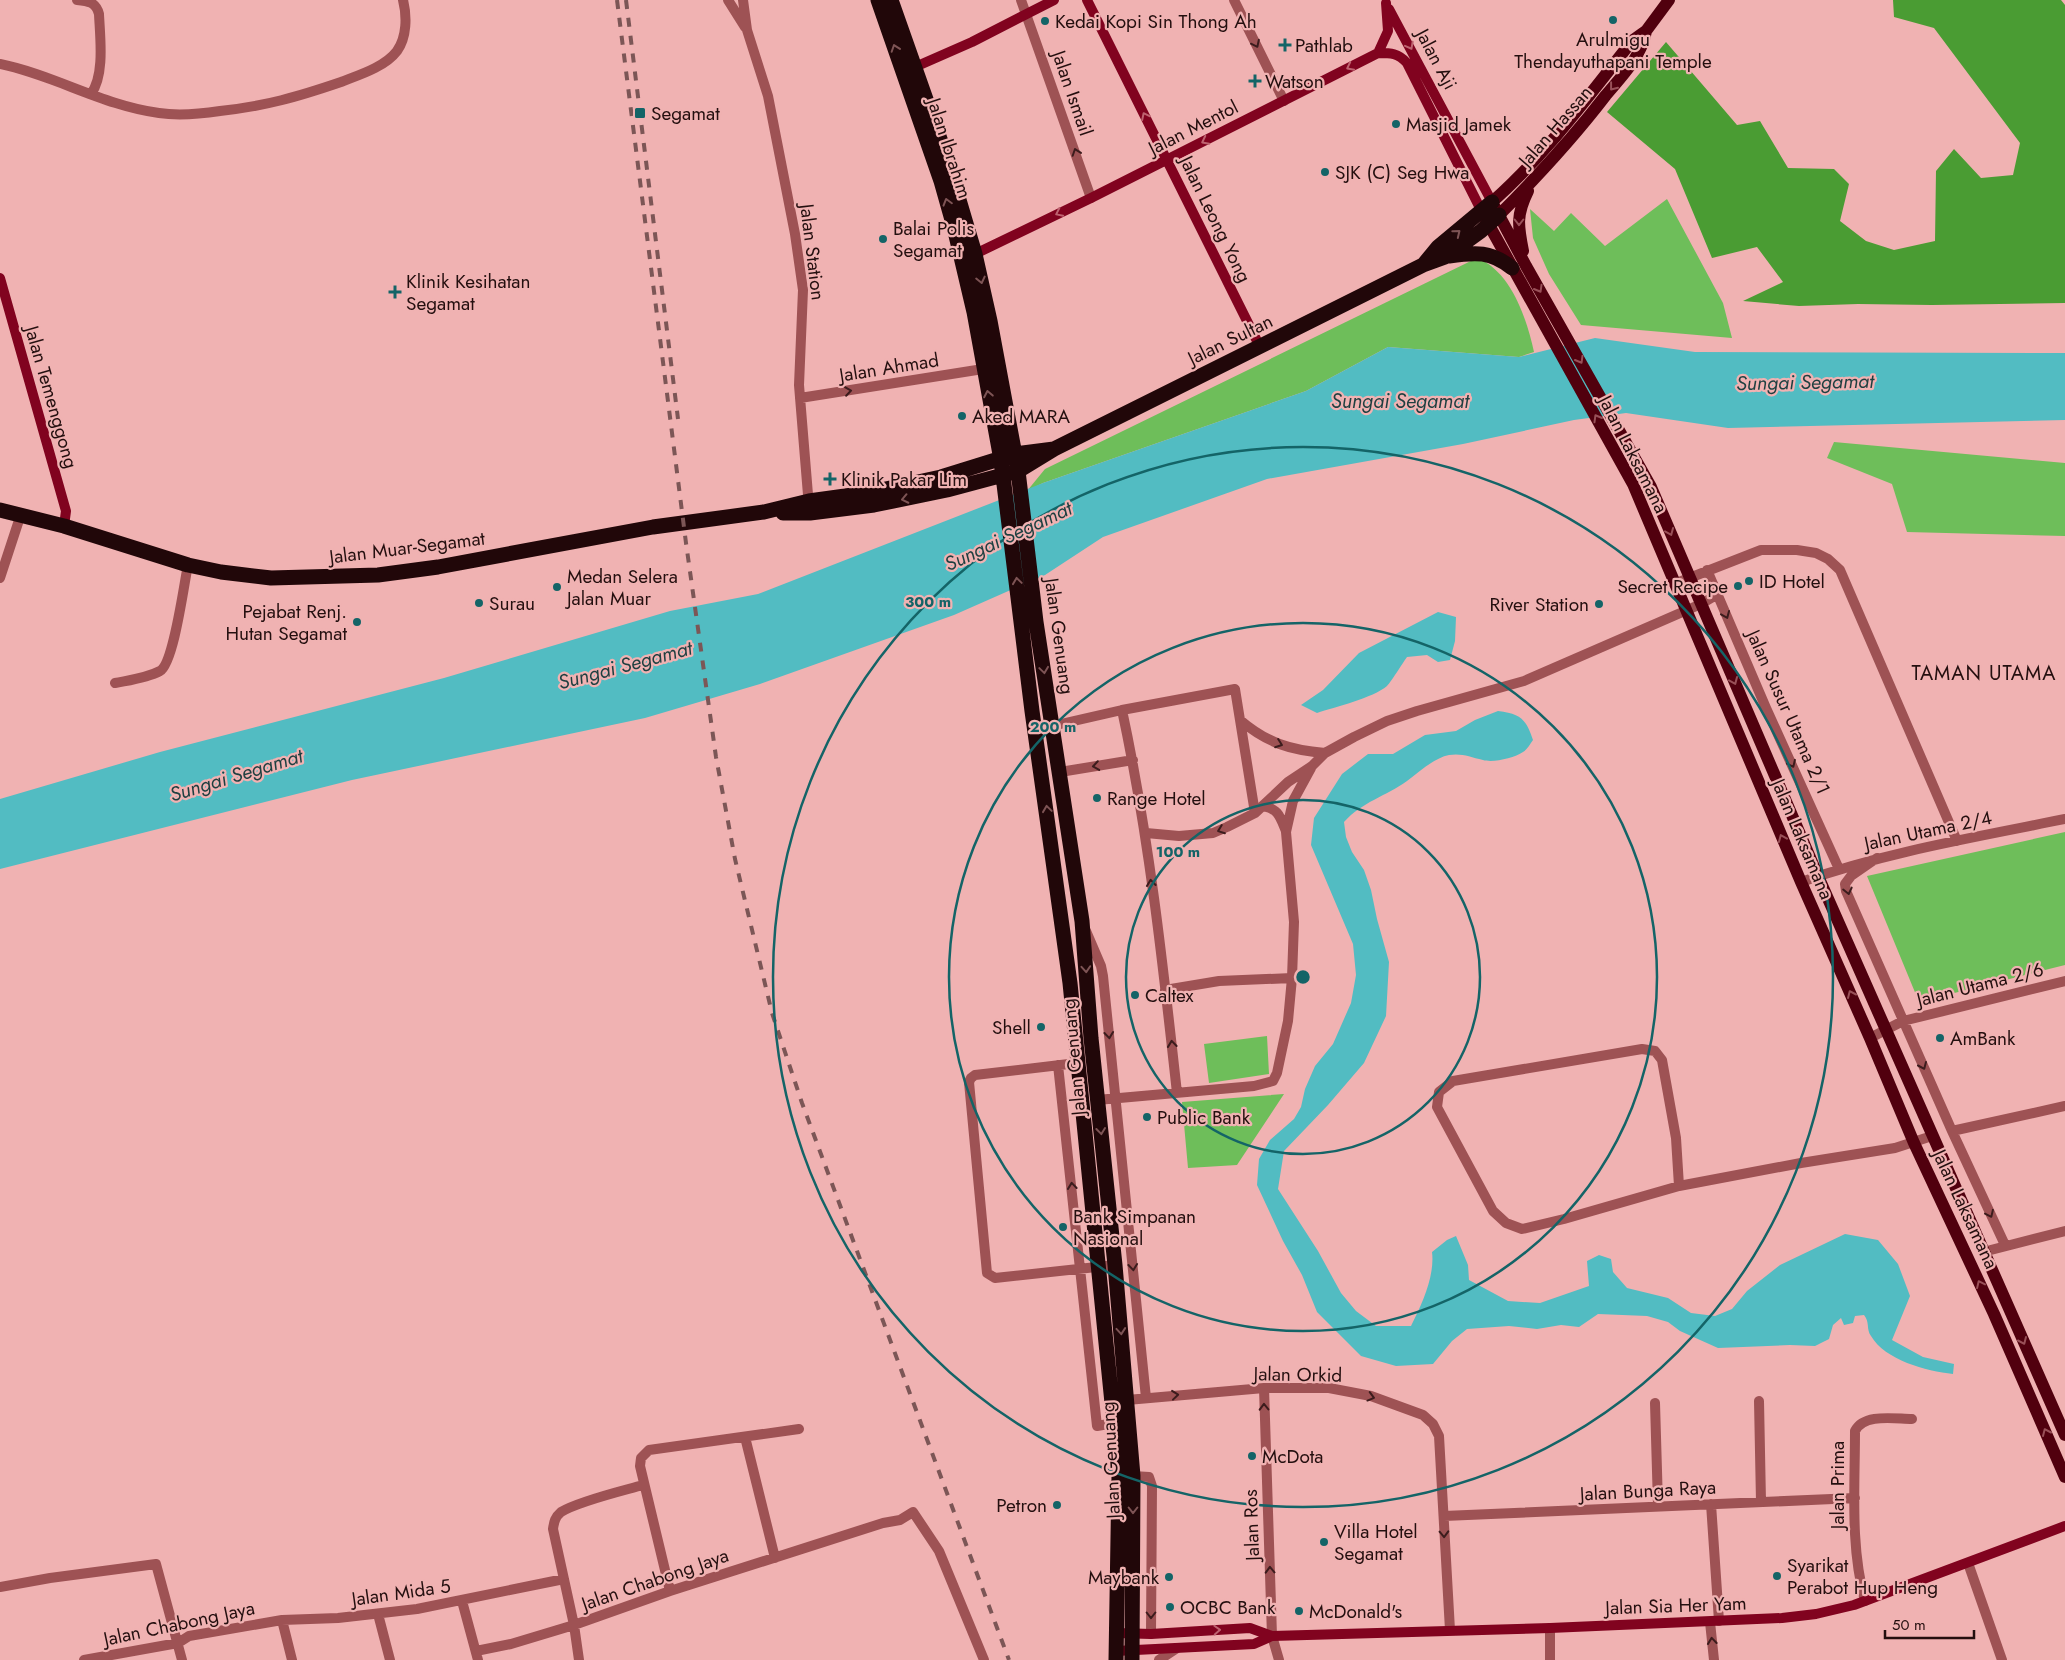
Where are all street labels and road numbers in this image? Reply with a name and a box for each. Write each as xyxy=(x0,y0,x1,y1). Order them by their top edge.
street label: Jalan Aji xyxy=(1408,21,1464,94)
street label: Jalan Ismail xyxy=(1044,44,1100,139)
street label: Jalan Hassan xyxy=(1510,80,1598,175)
street label: Jalan Ibrahim xyxy=(920,92,978,202)
street label: Jalan Mentol xyxy=(1141,93,1243,163)
street label: Jalan Leong Yong xyxy=(1172,149,1258,287)
street label: Jalan Station xyxy=(793,199,832,302)
street label: Jalan Sultan xyxy=(1181,307,1277,373)
street label: Jalan Temenggong xyxy=(17,320,85,472)
street label: Jalan Ahmad xyxy=(835,346,941,389)
street label: Jalan Laksamana xyxy=(1591,388,1675,518)
street label: Jalan Muar-Segamat xyxy=(325,525,487,571)
street label: Jalan Genuang xyxy=(1038,573,1081,696)
street label: Jalan Susur Utama 2/1 xyxy=(1739,623,1837,799)
street label: Jalan Laksamana xyxy=(1764,772,1840,904)
street label: Jalan Utama 2/4 xyxy=(1859,804,1994,858)
street label: Jalan Utama 2/6 xyxy=(1911,956,2046,1014)
street label: Jalan Genuang xyxy=(1055,997,1092,1120)
street label: Jalan Laksamana xyxy=(1925,1142,2005,1273)
street label: Jalan Orkid xyxy=(1250,1360,1342,1389)
street label: Jalan Genuang xyxy=(1094,1401,1127,1522)
street label: Jalan Prima xyxy=(1824,1441,1851,1532)
street label: Jalan Bunga Raya xyxy=(1576,1473,1717,1508)
street label: Jalan Ros xyxy=(1237,1488,1266,1564)
street label: Jalan Chabong Jaya xyxy=(575,1542,732,1618)
street label: Jalan Mida 5 xyxy=(347,1572,452,1613)
street label: Jalan Sia Her Yam xyxy=(1602,1590,1747,1622)
street label: Jalan Chabong Jaya xyxy=(98,1594,257,1653)

